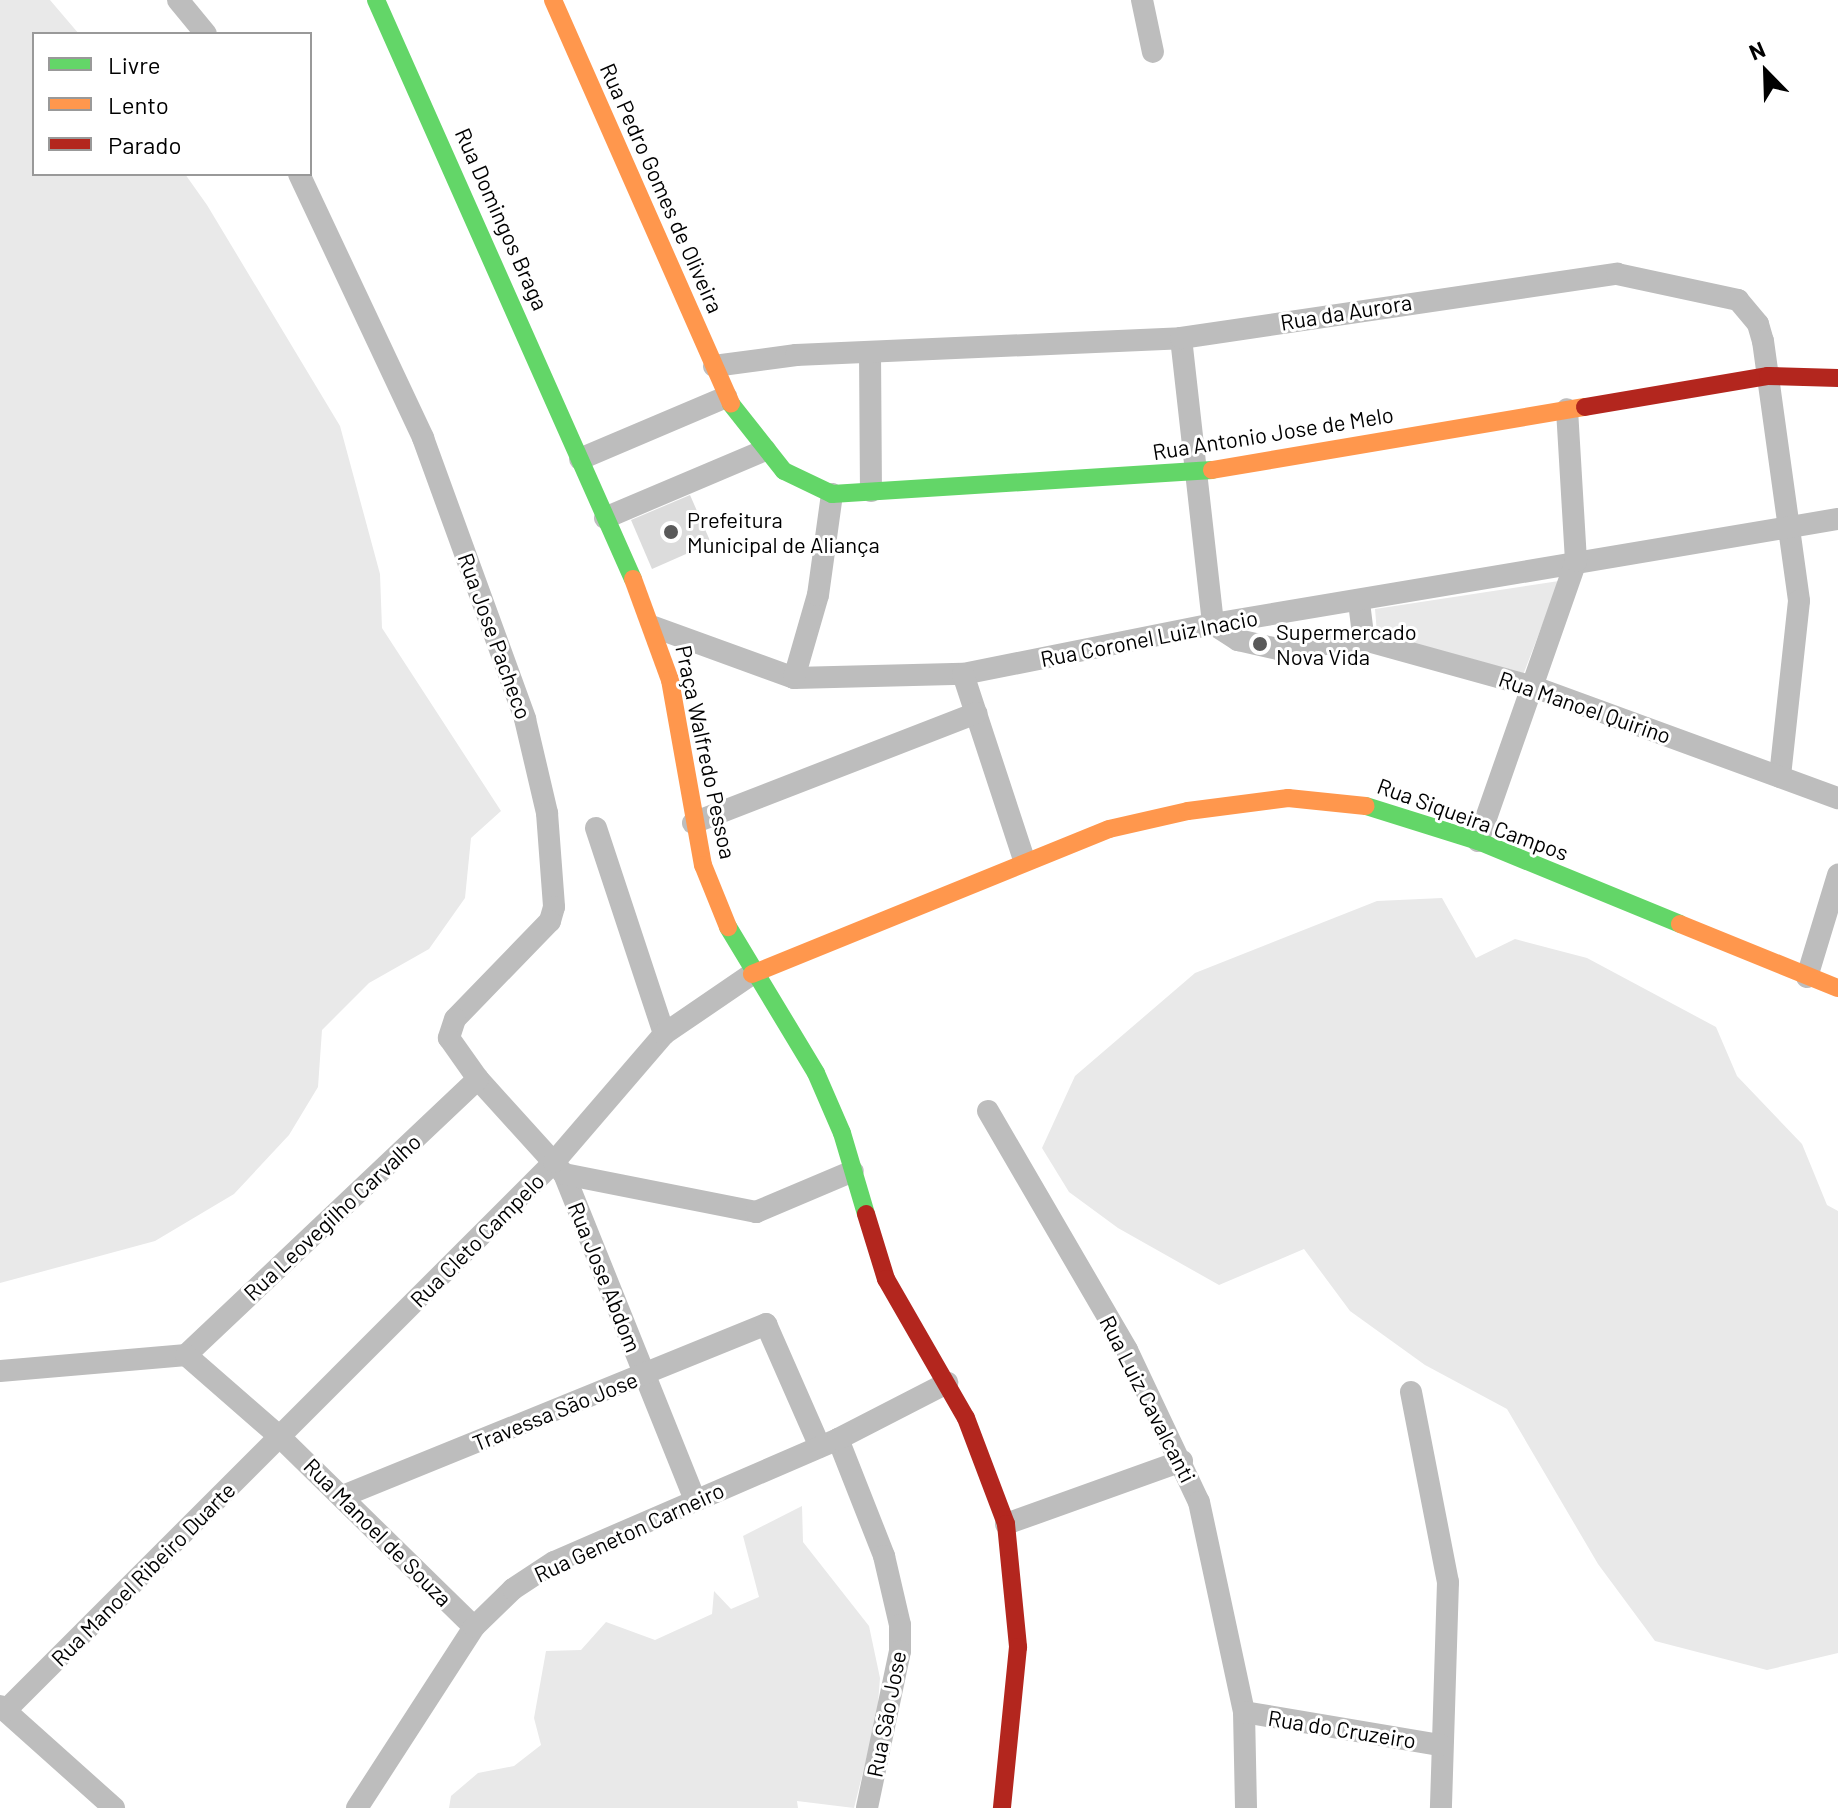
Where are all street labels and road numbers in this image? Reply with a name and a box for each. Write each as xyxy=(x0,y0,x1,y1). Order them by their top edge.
street label: Rua Pedro Gomes de Oliveira xyxy=(595,59,729,317)
street label: Rua Domingos Braga xyxy=(450,124,554,314)
street label: Rua da Aurora xyxy=(1278,289,1414,335)
street label: Rua Antonio Jose de Melo xyxy=(1151,401,1395,465)
street label: Rua Jose Pacheco xyxy=(453,549,537,723)
street label: Rua Coronel Luiz Inacio xyxy=(1038,604,1260,672)
street label: Praça Walfredo Pessoa xyxy=(670,643,742,861)
street label: Rua Manoel Quirino xyxy=(1496,665,1674,749)
street label: Rua Siqueira Campos xyxy=(1374,772,1572,866)
street label: Rua Leovegilho Carvalho xyxy=(238,1128,426,1306)
street label: Rua Cleto Campelo xyxy=(405,1168,549,1312)
street label: Rua Jose Abdom xyxy=(563,1198,647,1356)
street label: Rua Luiz Cavalcanti xyxy=(1094,1311,1202,1487)
street label: Travessa São Jose xyxy=(469,1366,641,1456)
street label: Rua Manoel de Souza xyxy=(298,1452,458,1612)
street label: Rua Geneton Carneiro xyxy=(530,1476,728,1588)
street label: Rua Manoel Ribeiro Duarte xyxy=(46,1477,240,1671)
street label: Rua São Jose xyxy=(861,1649,911,1779)
street label: Rua do Cruzeiro xyxy=(1266,1704,1418,1754)

